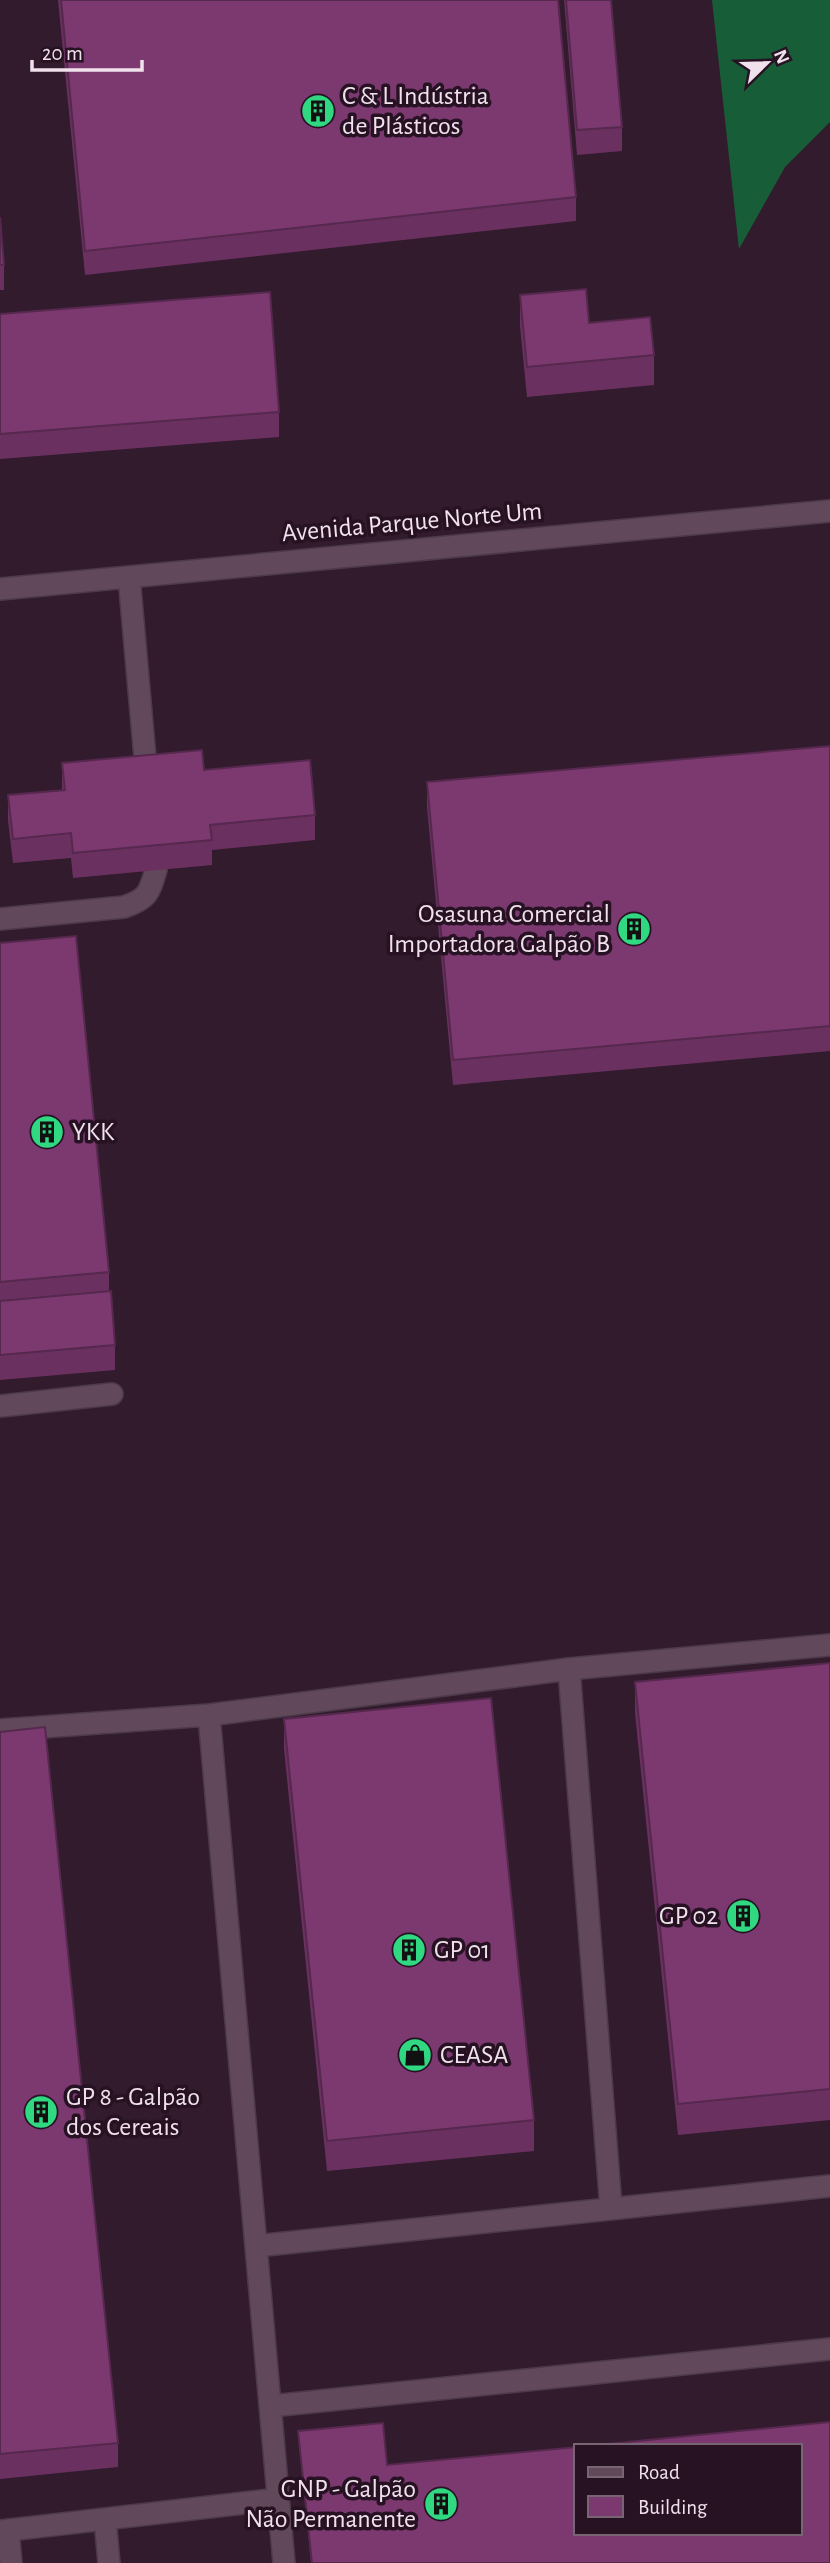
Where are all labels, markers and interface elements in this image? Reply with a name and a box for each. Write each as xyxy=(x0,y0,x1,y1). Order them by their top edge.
scale bar xyxy=(32,28,142,72)
north arrow xyxy=(732,28,802,98)
text: 20 m xyxy=(42,43,83,64)
text: N xyxy=(770,47,793,67)
place label: C & L Indústria de Plásticos xyxy=(342,83,489,139)
building icon: C & L Indústria de Plásticos xyxy=(299,92,337,130)
street label: Avenida Parque Norte Um xyxy=(281,498,543,546)
place label: Osasuna Comercial Importadora Galpão B xyxy=(388,901,610,957)
building icon: Osasuna Comercial Importadora Galpão B xyxy=(615,910,653,948)
building icon: YKK xyxy=(28,1113,66,1151)
place label: YKK xyxy=(72,1119,115,1145)
building icon: GP 02 xyxy=(724,1897,762,1935)
place label: GP 02 xyxy=(659,1903,718,1929)
building icon: GP 01 xyxy=(390,1931,428,1969)
place label: GP 01 xyxy=(434,1937,490,1963)
shop icon: CEASA xyxy=(396,2036,434,2074)
place label: CEASA xyxy=(440,2042,508,2068)
place label: GP 8 - Galpão dos Cereais xyxy=(66,2084,200,2140)
building icon: GP 8 - Galpão dos Cereais xyxy=(22,2093,60,2131)
legend xyxy=(574,2444,802,2535)
text: Road xyxy=(638,2462,680,2483)
place label: GNP - Galpão Não Permanente xyxy=(246,2476,416,2532)
building icon: GNP - Galpão Não Permanente xyxy=(422,2485,460,2523)
text: Building xyxy=(638,2497,708,2518)

